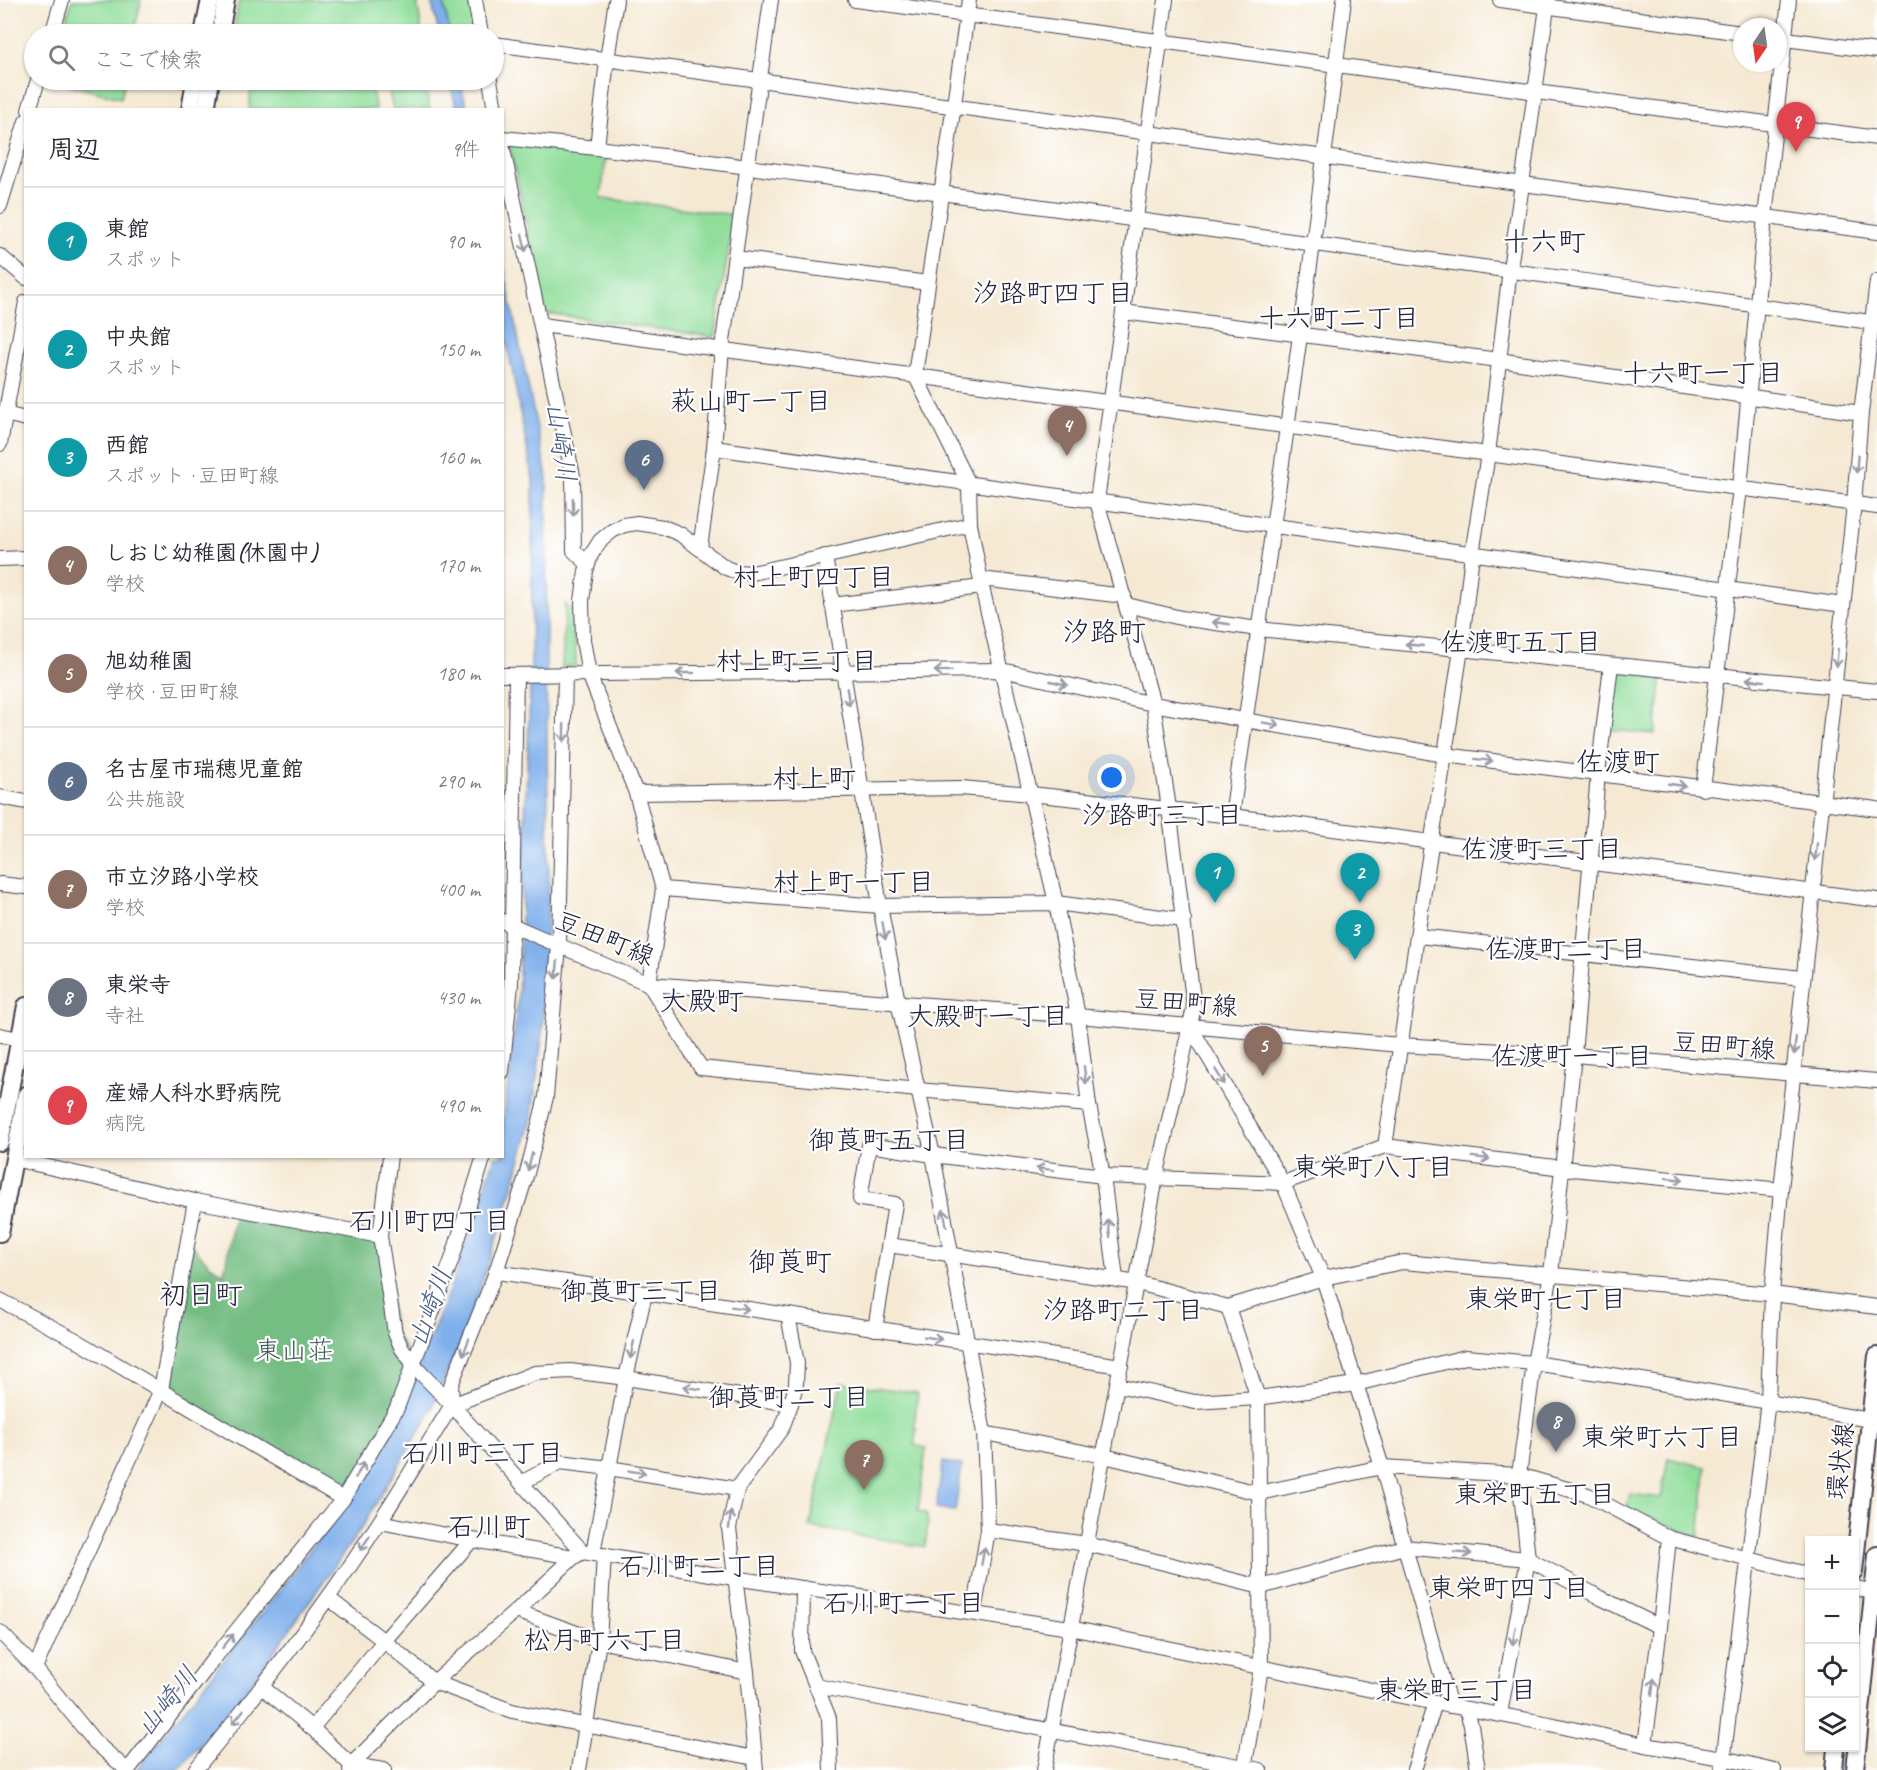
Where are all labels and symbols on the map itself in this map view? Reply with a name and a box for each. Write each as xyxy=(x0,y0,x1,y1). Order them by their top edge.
north arrow xyxy=(1733,18,1787,72)
pin: 9 xyxy=(1776,102,1816,152)
district label: 十六町 xyxy=(1502,224,1586,259)
one-way arrow xyxy=(519,233,530,253)
district label: 汐路町四丁目 xyxy=(972,276,1134,310)
district label: 十六町二丁目 xyxy=(1258,301,1420,335)
district label: 十六町一丁目 xyxy=(1622,356,1784,390)
district label: 萩山町一丁目 xyxy=(670,384,832,418)
water label: 山崎川 xyxy=(539,400,583,484)
pin: 4 xyxy=(1048,406,1086,456)
pin: 6 xyxy=(624,440,664,490)
one-way arrow xyxy=(1851,453,1862,473)
one-way arrow xyxy=(568,496,579,516)
district label: 村上町四丁目 xyxy=(733,560,895,594)
district label: 汐路町 xyxy=(1062,614,1146,649)
one-way arrow xyxy=(1211,618,1231,629)
district label: 佐渡町五丁目 xyxy=(1440,625,1602,659)
one-way arrow xyxy=(1405,639,1425,650)
district label: 村上町三丁目 xyxy=(716,644,878,678)
one-way arrow xyxy=(1831,647,1842,667)
one-way arrow xyxy=(934,665,954,676)
one-way arrow xyxy=(676,667,696,679)
one-way arrow xyxy=(1745,674,1765,685)
one-way arrow xyxy=(1049,677,1068,689)
one-way arrow xyxy=(842,686,853,706)
one-way arrow xyxy=(1261,719,1280,730)
one-way arrow xyxy=(558,722,569,742)
district label: 佐渡町 xyxy=(1576,744,1660,779)
one-way arrow xyxy=(1473,754,1493,765)
district label: 村上町 xyxy=(772,761,856,796)
your location xyxy=(1097,763,1126,792)
one-way arrow xyxy=(1667,780,1687,791)
district label: 汐路町三丁目 xyxy=(1081,798,1243,832)
district label: 佐渡町三丁目 xyxy=(1461,832,1623,866)
one-way arrow xyxy=(1811,841,1822,861)
pin: 1 xyxy=(1196,854,1234,903)
pin: 2 xyxy=(1340,854,1380,903)
district label: 村上町一丁目 xyxy=(773,865,935,899)
street label: 豆田町線 xyxy=(550,904,659,973)
pin: 3 xyxy=(1336,910,1374,960)
one-way arrow xyxy=(879,920,890,940)
district label: 佐渡町二丁目 xyxy=(1485,932,1647,966)
one-way arrow xyxy=(551,959,562,979)
street label: 豆田町線 xyxy=(1133,982,1239,1023)
district label: 大殿町 xyxy=(660,983,744,1018)
district label: 大殿町一丁目 xyxy=(907,999,1069,1033)
street label: 豆田町線 xyxy=(1671,1025,1777,1066)
pin: 5 xyxy=(1244,1026,1282,1076)
one-way arrow xyxy=(1789,1035,1800,1055)
district label: 佐渡町一丁目 xyxy=(1491,1039,1653,1073)
one-way arrow xyxy=(1080,1064,1091,1084)
one-way arrow xyxy=(1214,1068,1226,1085)
district label: 御莨町五丁目 xyxy=(808,1123,970,1157)
district label: 東栄町八丁目 xyxy=(1292,1150,1454,1184)
one-way arrow xyxy=(523,1153,535,1172)
one-way arrow xyxy=(1471,1153,1491,1164)
one-way arrow xyxy=(1036,1164,1056,1175)
one-way arrow xyxy=(1665,1174,1684,1185)
district label: 石川町四丁目 xyxy=(349,1204,511,1238)
one-way arrow xyxy=(939,1208,950,1228)
one-way arrow xyxy=(1104,1218,1115,1238)
district label: 御莨町 xyxy=(748,1244,832,1279)
water label: 山崎川 xyxy=(400,1263,460,1351)
district label: 御莨町三丁目 xyxy=(560,1274,722,1308)
district label: 初日町 xyxy=(159,1277,243,1312)
district label: 東栄町七丁目 xyxy=(1465,1282,1627,1316)
district label: 汐路町二丁目 xyxy=(1042,1293,1204,1327)
one-way arrow xyxy=(730,1303,750,1314)
one-way arrow xyxy=(923,1333,942,1344)
park label: 東山荘 xyxy=(255,1334,333,1367)
one-way arrow xyxy=(460,1337,471,1355)
one-way arrow xyxy=(626,1340,638,1359)
district label: 御莨町二丁目 xyxy=(708,1380,870,1414)
one-way arrow xyxy=(683,1383,703,1394)
pin: 8 xyxy=(1536,1402,1576,1452)
district label: 東栄町六丁目 xyxy=(1581,1420,1743,1454)
street label: 環状線 xyxy=(1820,1421,1861,1502)
district label: 石川町三丁目 xyxy=(402,1436,564,1470)
pin: 7 xyxy=(844,1440,884,1490)
one-way arrow xyxy=(354,1462,366,1479)
one-way arrow xyxy=(626,1467,646,1478)
district label: 東栄町五丁目 xyxy=(1454,1477,1616,1511)
district label: 石川町 xyxy=(447,1509,531,1544)
one-way arrow xyxy=(725,1510,736,1530)
one-way arrow xyxy=(359,1535,371,1551)
one-way arrow xyxy=(978,1546,989,1566)
one-way arrow xyxy=(1452,1548,1472,1559)
district label: 石川町二丁目 xyxy=(618,1549,780,1583)
district label: 東栄町四丁目 xyxy=(1428,1571,1590,1605)
district label: 石川町一丁目 xyxy=(823,1586,985,1620)
district label: 松月町六丁目 xyxy=(524,1623,686,1657)
one-way arrow xyxy=(1509,1626,1520,1646)
one-way arrow xyxy=(221,1633,234,1649)
water label: 山崎川 xyxy=(128,1659,206,1743)
district label: 東栄町三丁目 xyxy=(1375,1673,1537,1707)
one-way arrow xyxy=(1647,1678,1658,1697)
one-way arrow xyxy=(231,1709,244,1725)

